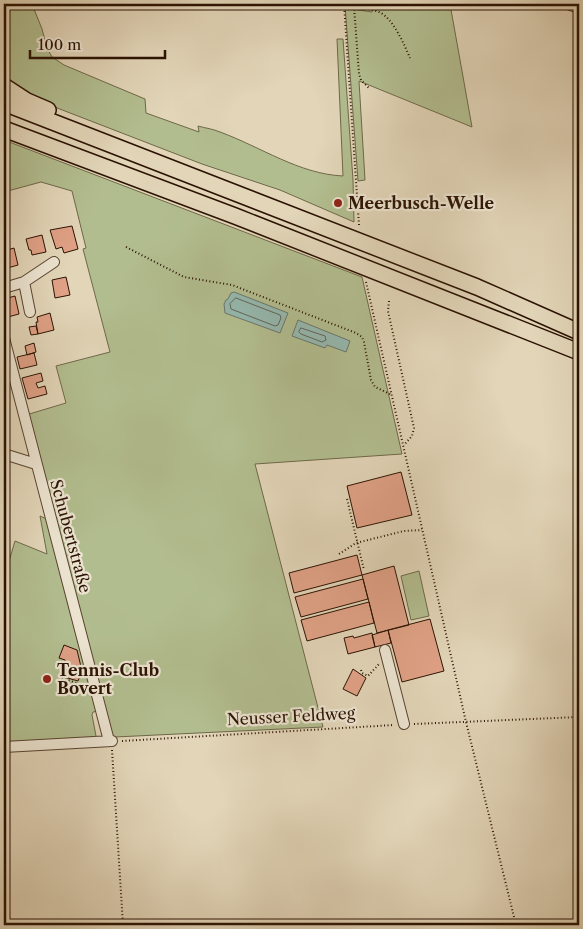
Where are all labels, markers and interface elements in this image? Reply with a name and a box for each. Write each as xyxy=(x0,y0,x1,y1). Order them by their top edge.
scale bar xyxy=(30,28,165,60)
text: 100 m xyxy=(38,35,81,54)
place label: Meerbusch-Welle xyxy=(348,193,495,213)
marker: Meerbusch-Welle xyxy=(332,197,344,209)
street label: Schubertstraße xyxy=(46,477,96,595)
place label: Tennis-Club Bovert xyxy=(57,660,159,698)
marker: Tennis-Club Bovert xyxy=(41,673,53,685)
street label: Neusser Feldweg xyxy=(226,703,356,729)

